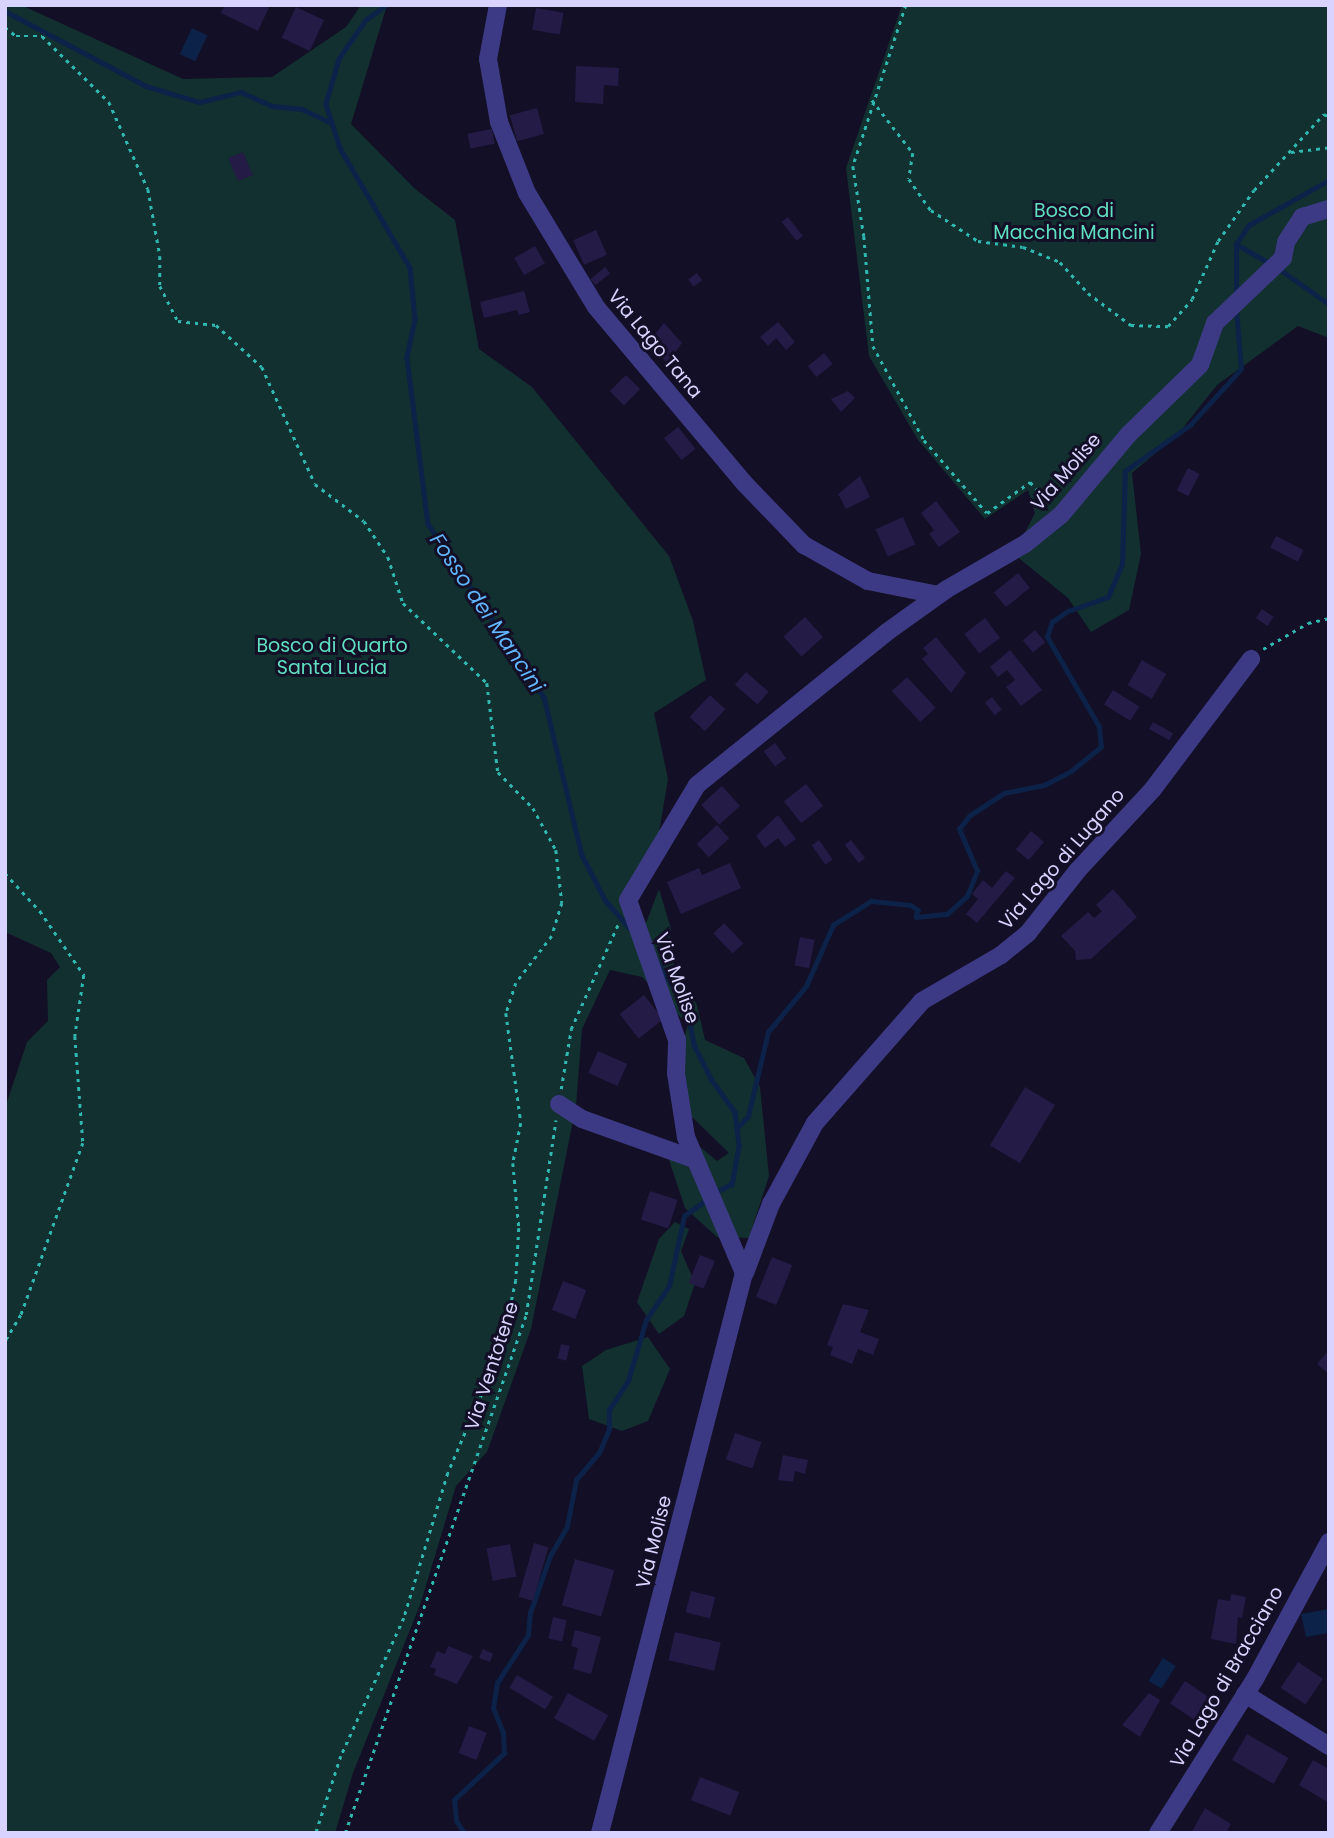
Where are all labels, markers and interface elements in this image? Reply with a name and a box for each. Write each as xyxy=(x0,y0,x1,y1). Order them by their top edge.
park label: Bosco di Macchia Mancini xyxy=(993,200,1155,244)
street label: Via Lago Tana xyxy=(603,285,707,403)
street label: Via Molise xyxy=(1026,429,1106,515)
water label: Fosso dei Mancini xyxy=(424,529,550,697)
park label: Bosco di Quarto Santa Lucia xyxy=(256,635,408,679)
street label: Via Lago di Lugano xyxy=(995,784,1129,934)
street label: Via Molise xyxy=(650,929,704,1027)
street label: Via Ventotene xyxy=(460,1299,524,1433)
street label: Via Molise xyxy=(631,1493,677,1591)
street label: Via Lago di Bracciano xyxy=(1166,1582,1288,1772)

